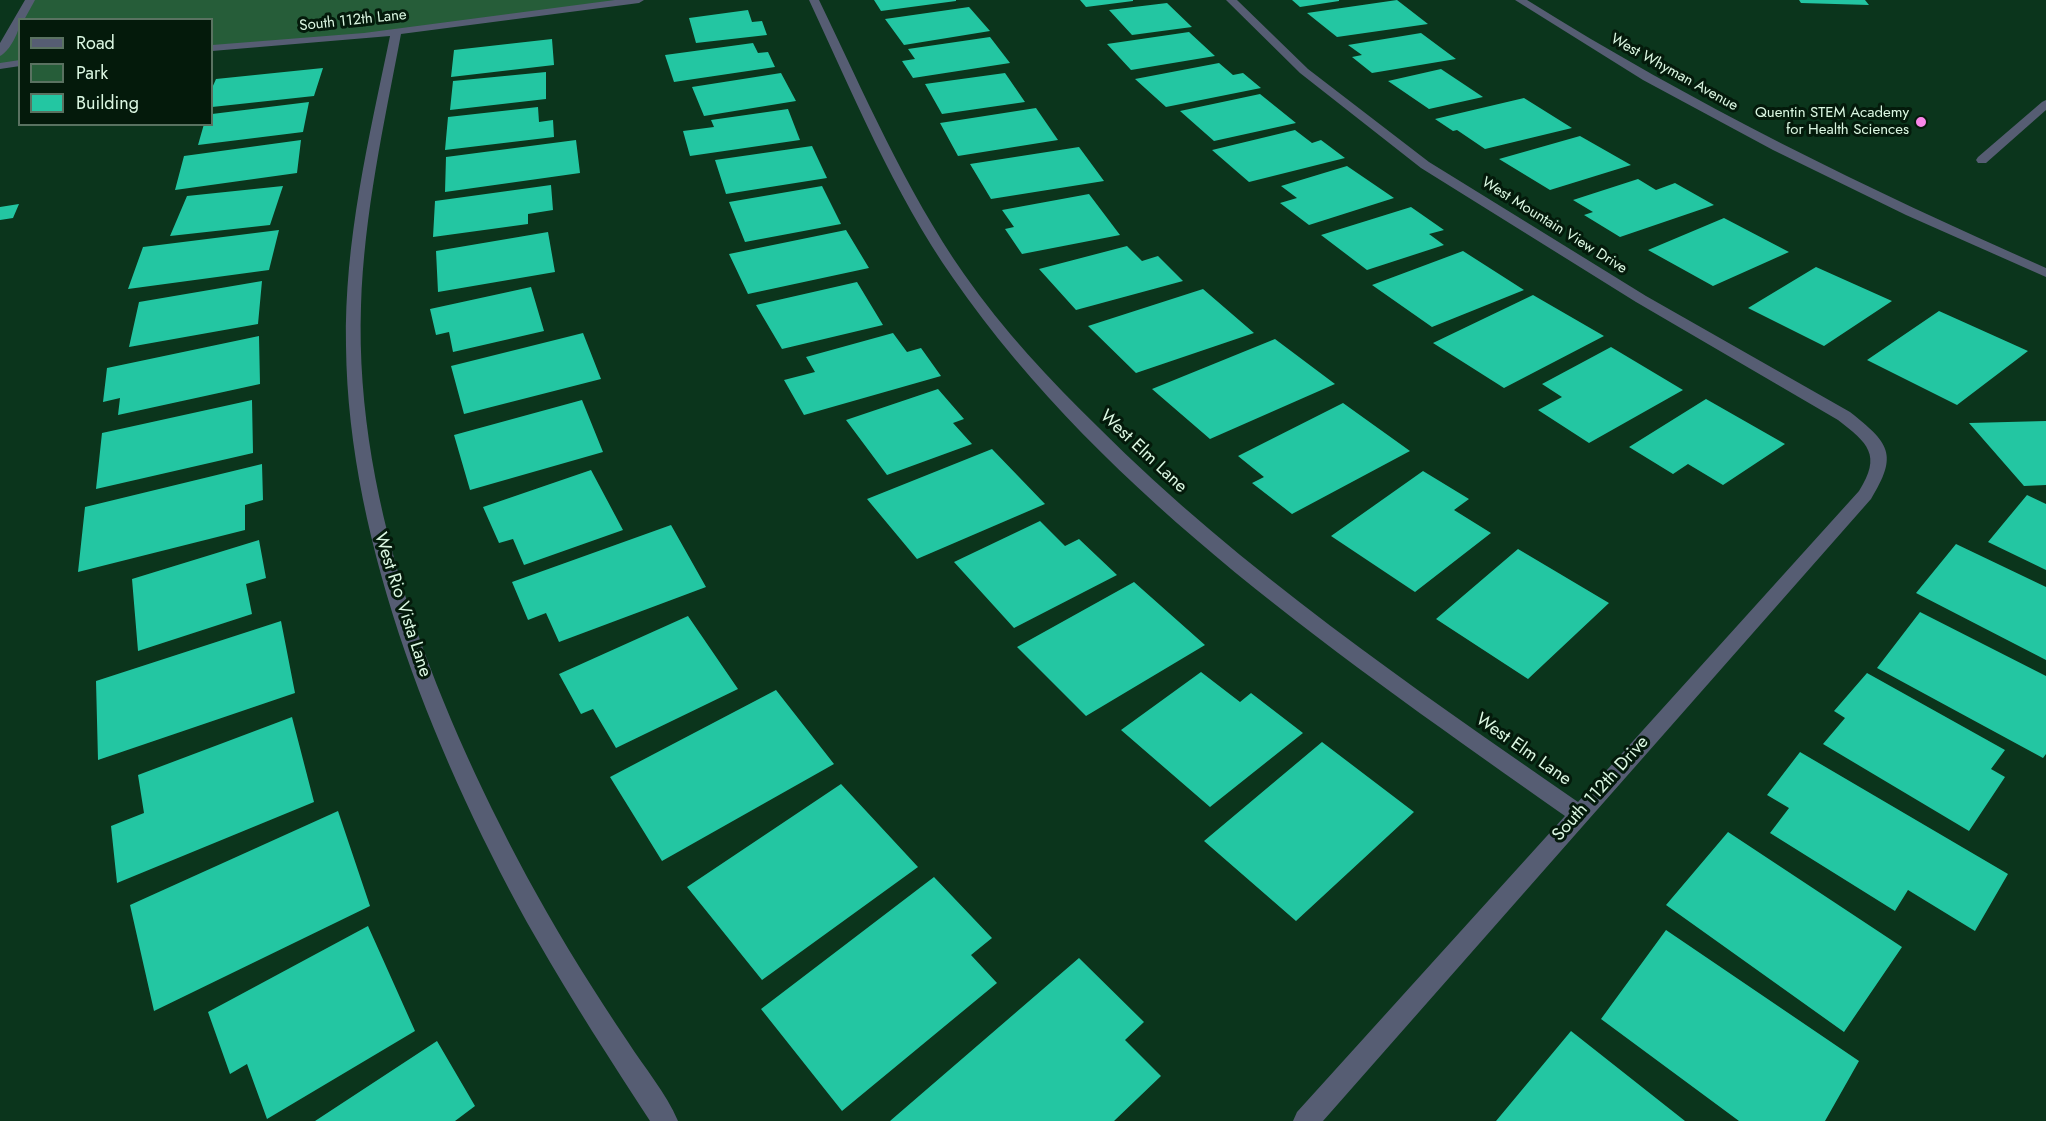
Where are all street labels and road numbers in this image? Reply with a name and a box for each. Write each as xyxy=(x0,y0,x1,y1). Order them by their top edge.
street label: South 112th Lane xyxy=(298,6,408,36)
street label: West Whyman Avenue xyxy=(1607,31,1741,115)
street label: West Mountain View Drive xyxy=(1478,174,1630,278)
street label: West Elm Lane xyxy=(1095,406,1191,498)
street label: West Rio Vista Lane xyxy=(369,530,435,680)
street label: West Elm Lane xyxy=(1471,709,1575,791)
street label: South 112th Drive xyxy=(1548,732,1654,846)

